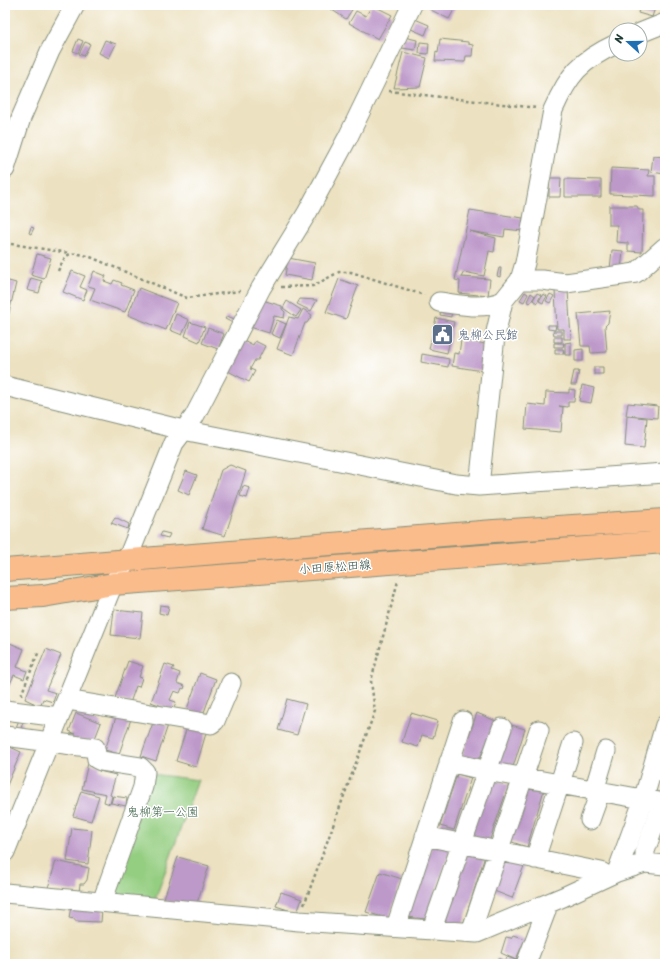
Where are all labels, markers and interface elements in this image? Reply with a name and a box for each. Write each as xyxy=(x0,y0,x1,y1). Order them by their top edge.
north arrow xyxy=(608,22,648,62)
text: N xyxy=(609,31,630,46)
public building icon: 鬼柳公民館 xyxy=(429,322,455,348)
place label: 鬼柳公民館 xyxy=(458,324,518,346)
street label: 小田原松田線 xyxy=(298,554,372,580)
park label: 鬼柳第一公園 xyxy=(127,801,199,823)

